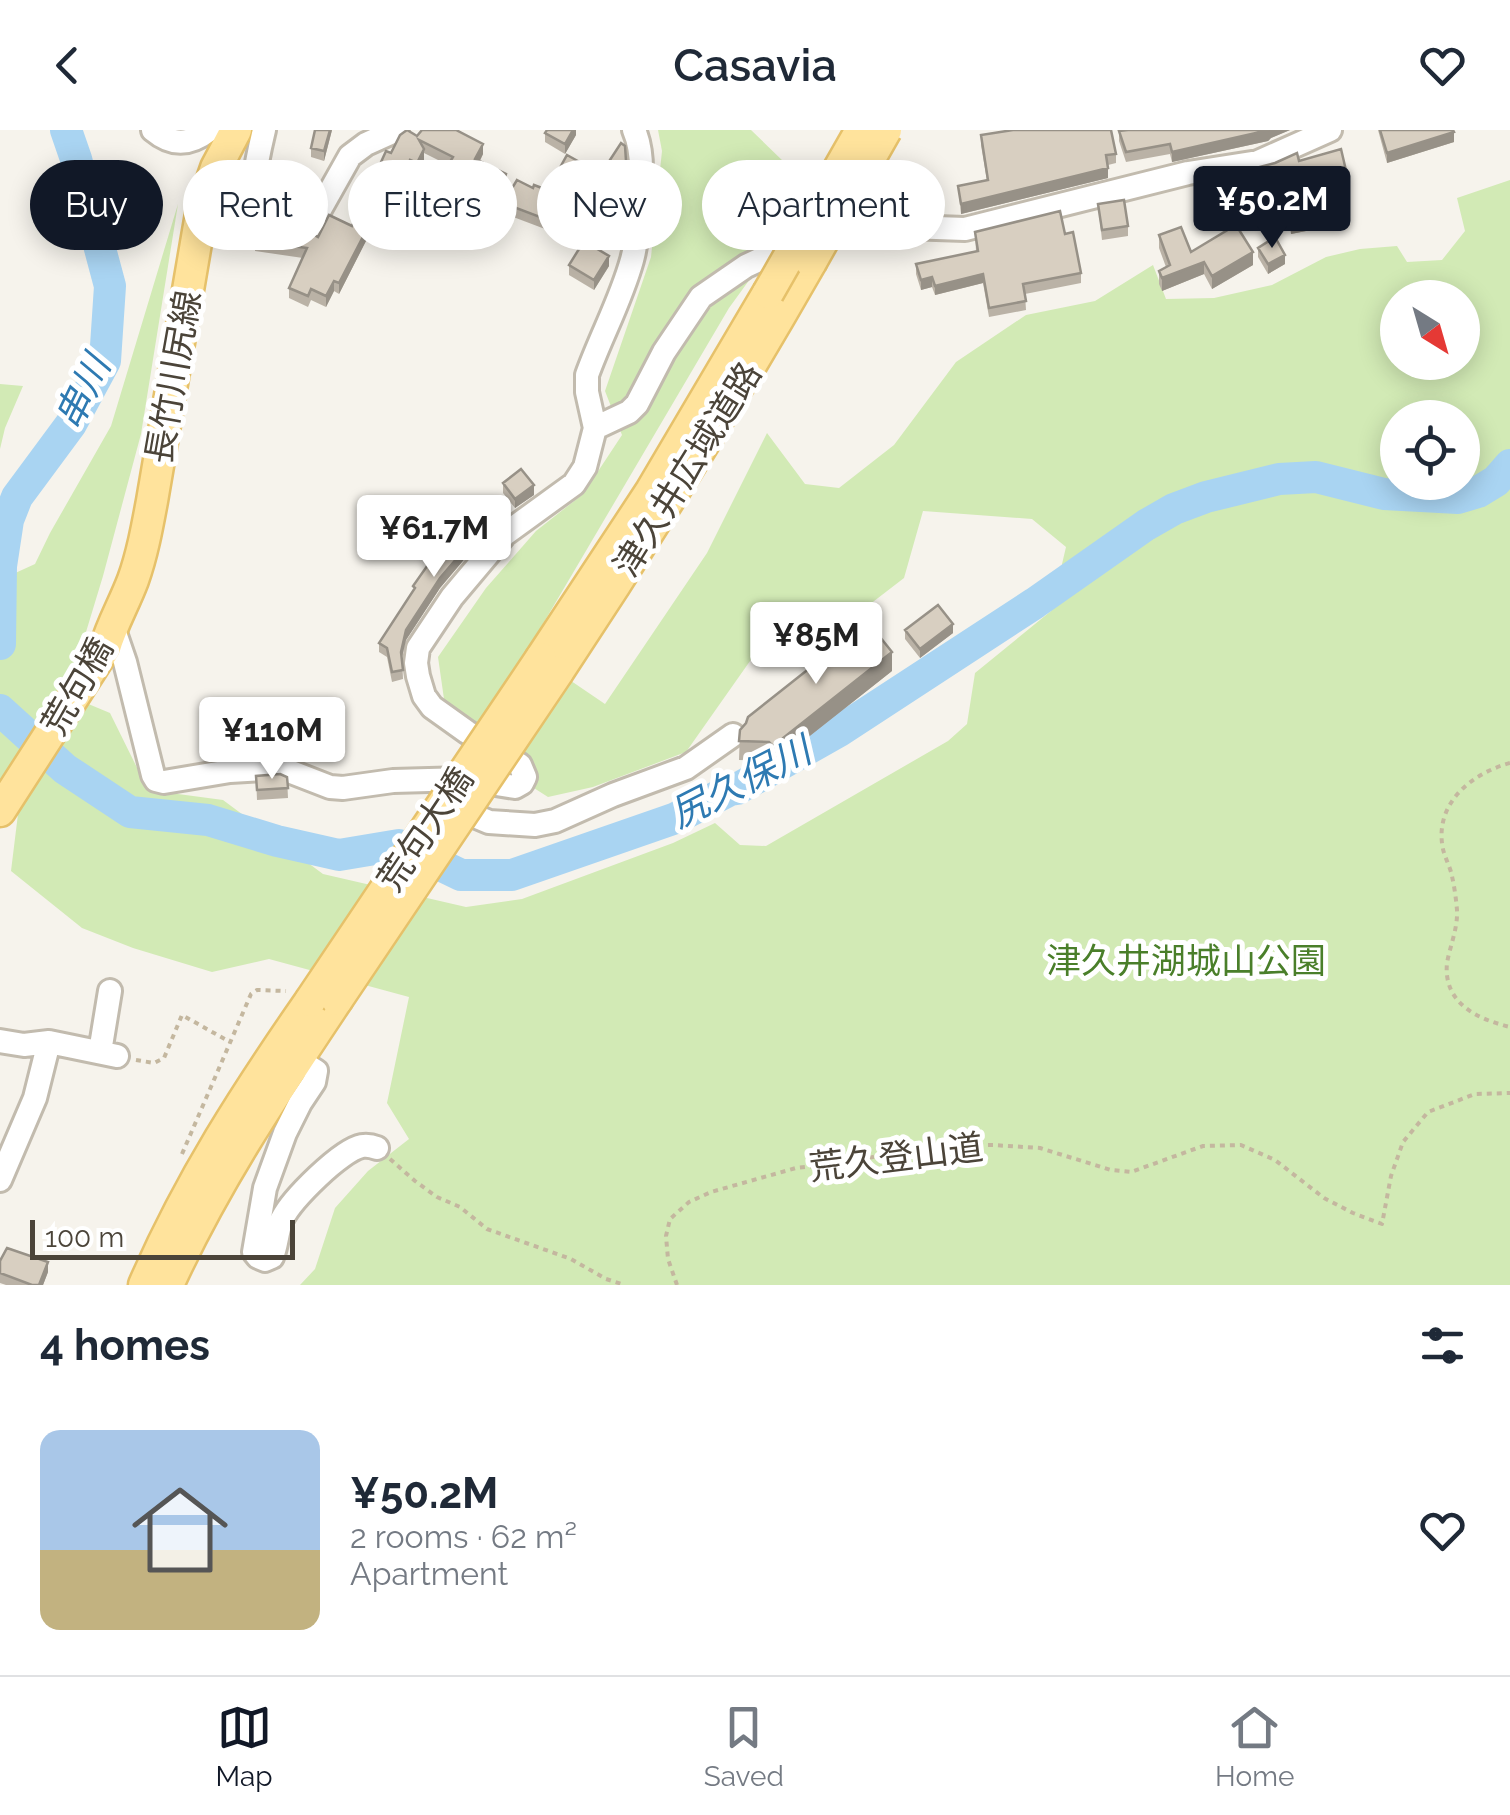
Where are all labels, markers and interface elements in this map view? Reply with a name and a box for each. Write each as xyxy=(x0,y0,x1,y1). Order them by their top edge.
icon: back xyxy=(40,38,95,93)
icon: heart xyxy=(1415,38,1470,93)
text: Casavia xyxy=(673,39,837,92)
chip: Buy xyxy=(30,160,163,250)
chip: Rent xyxy=(183,160,328,250)
chip: Filters xyxy=(348,160,517,250)
chip: New xyxy=(537,160,682,250)
chip: Apartment xyxy=(702,160,945,250)
pin: ¥50.2M xyxy=(1191,166,1353,251)
text: ¥50.2M xyxy=(1215,180,1329,217)
north arrow xyxy=(1380,280,1480,380)
map controls xyxy=(1380,280,1480,500)
street label: 長竹川尻線 xyxy=(138,287,208,467)
water label: 串川 xyxy=(45,344,121,436)
street label: 津久井広域道路 xyxy=(605,354,769,584)
button: locate xyxy=(1380,400,1480,500)
pin: ¥61.7M xyxy=(353,495,515,580)
text: ¥61.7M xyxy=(379,509,489,546)
pin: ¥85M xyxy=(757,602,875,687)
text: ¥85M xyxy=(772,616,860,653)
street label: 荒句橋 xyxy=(33,630,121,742)
pin: ¥110M xyxy=(202,697,342,782)
text: ¥110M xyxy=(221,711,323,748)
water label: 尻久保川 xyxy=(662,726,821,837)
street label: 荒句大橋 xyxy=(369,759,481,899)
park label: 津久井湖城山公園 xyxy=(1046,940,1326,981)
street label: 荒久登山道 xyxy=(807,1126,985,1188)
scale bar xyxy=(30,1215,295,1260)
text: 100 m xyxy=(45,1221,124,1254)
icon: filters xyxy=(1415,1318,1470,1373)
text: 4 homes xyxy=(40,1321,210,1370)
text: ¥50.2M xyxy=(350,1469,498,1518)
icon: home xyxy=(120,1470,240,1590)
icon: heart xyxy=(1415,1503,1470,1558)
text: 2 rooms · 62 m² xyxy=(350,1518,577,1555)
text: Apartment xyxy=(350,1555,508,1592)
tab: Map xyxy=(216,1700,273,1793)
tab: Saved xyxy=(704,1700,784,1793)
tab: Home xyxy=(1215,1700,1294,1793)

